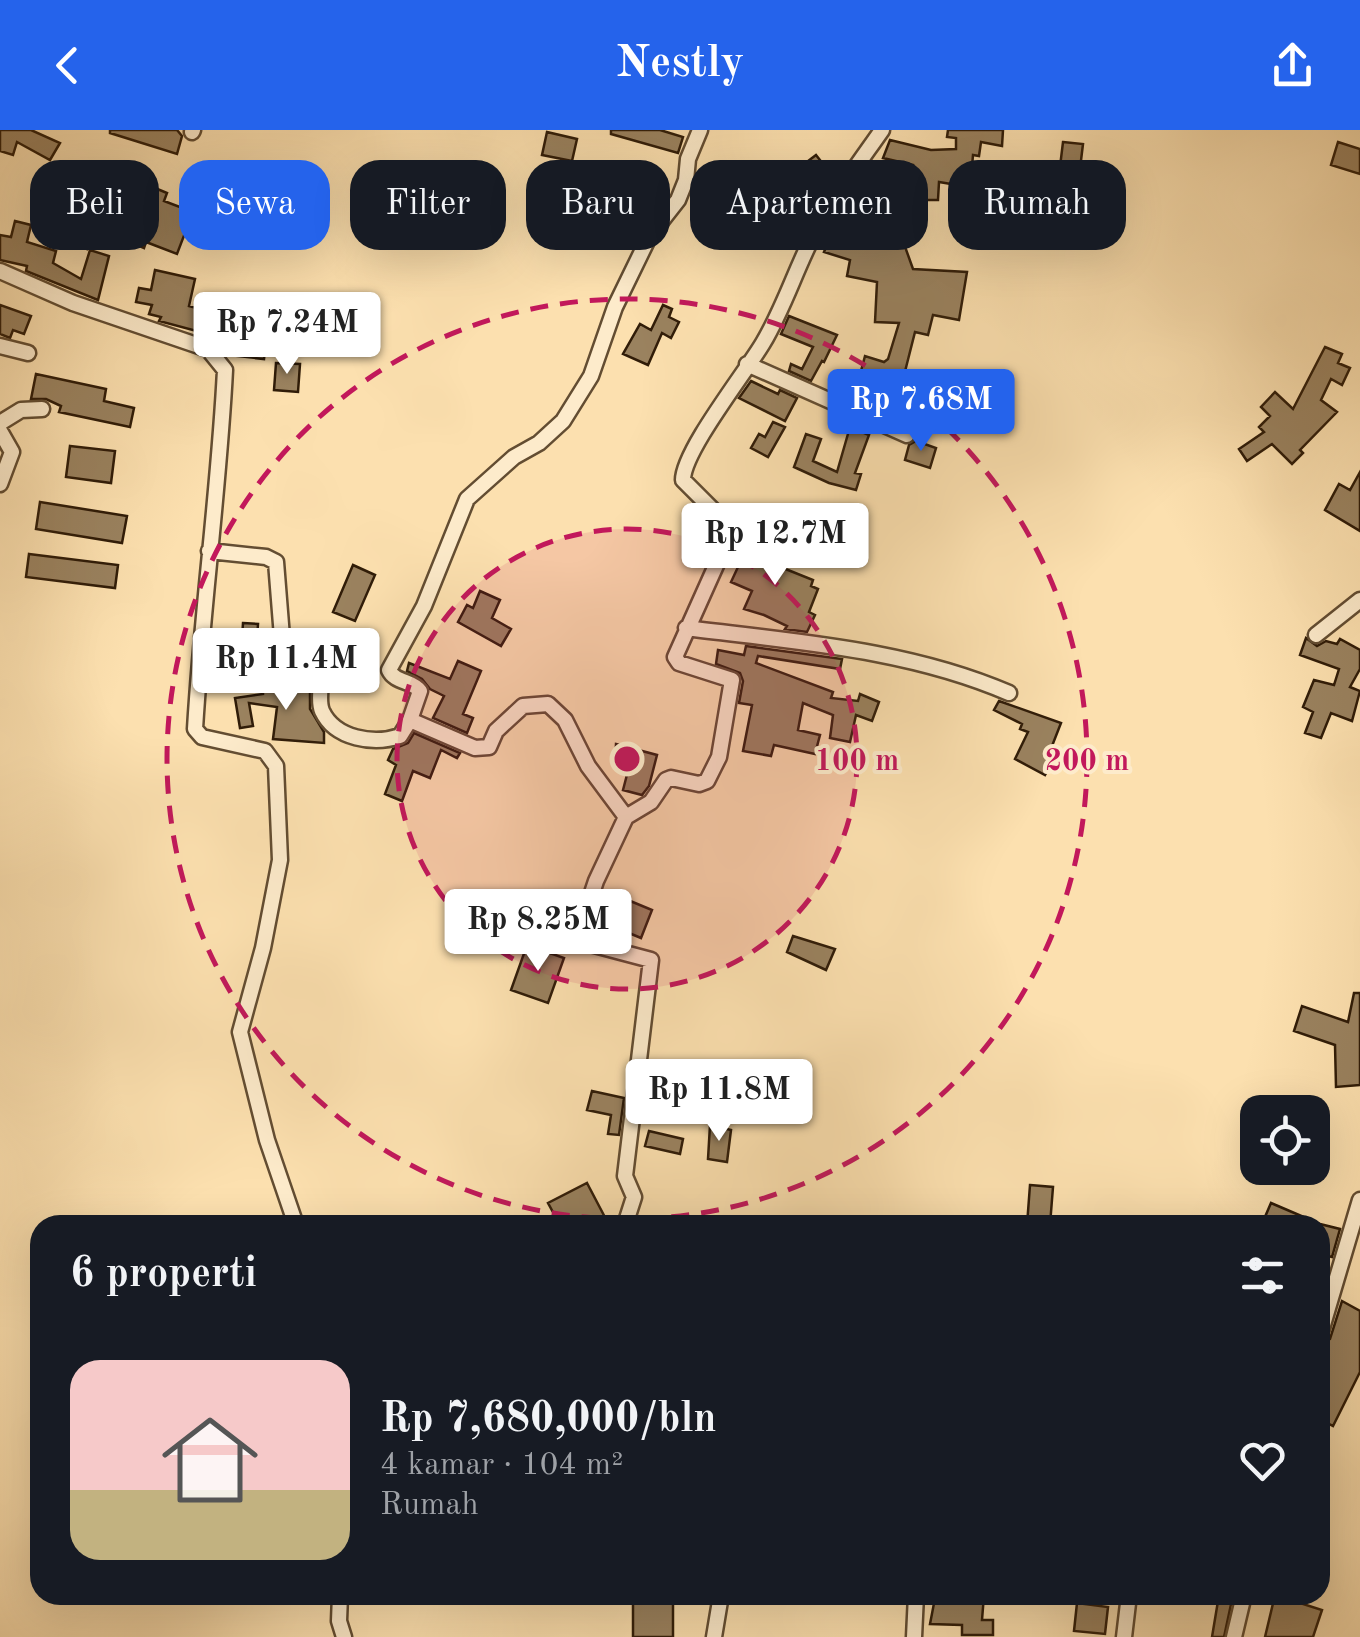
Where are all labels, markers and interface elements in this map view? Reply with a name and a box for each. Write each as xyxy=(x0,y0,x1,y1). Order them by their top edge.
icon: back xyxy=(40,38,95,93)
icon: share xyxy=(1265,38,1320,93)
text: Nestly xyxy=(616,42,744,87)
chip: Beli xyxy=(30,160,159,250)
chip: Sewa xyxy=(179,160,330,250)
chip: Filter xyxy=(350,160,506,250)
chip: Baru xyxy=(526,160,670,250)
chip: Apartemen xyxy=(690,160,928,250)
chip: Rumah xyxy=(948,160,1126,250)
pin: Rp 7.24M xyxy=(184,292,390,377)
text: Rp 7.24M xyxy=(216,308,358,340)
pin: Rp 7.68M xyxy=(818,369,1024,454)
text: Rp 7.68M xyxy=(850,385,992,417)
pin: Rp 12.7M xyxy=(672,503,878,588)
text: Rp 12.7M xyxy=(704,519,846,551)
pin: Rp 11.4M xyxy=(183,628,389,713)
text: Rp 11.4M xyxy=(215,644,357,676)
centre of rings xyxy=(609,741,645,777)
text: 100 m xyxy=(815,747,899,777)
text: 200 m xyxy=(1045,747,1129,777)
pin: Rp 8.25M xyxy=(435,889,641,974)
text: Rp 8.25M xyxy=(467,905,609,937)
pin: Rp 11.8M xyxy=(616,1059,822,1144)
text: Rp 11.8M xyxy=(648,1075,790,1107)
map controls xyxy=(1240,1095,1330,1185)
button: locate xyxy=(1240,1095,1330,1185)
icon: filters xyxy=(1235,1248,1290,1303)
text: 6 properti xyxy=(70,1254,257,1296)
text: Rp 7,680,000/bln xyxy=(380,1399,717,1441)
icon: home xyxy=(150,1400,270,1520)
icon: heart xyxy=(1235,1433,1290,1488)
text: 4 kamar · 104 m² xyxy=(380,1450,623,1482)
text: Rumah xyxy=(380,1490,479,1522)

